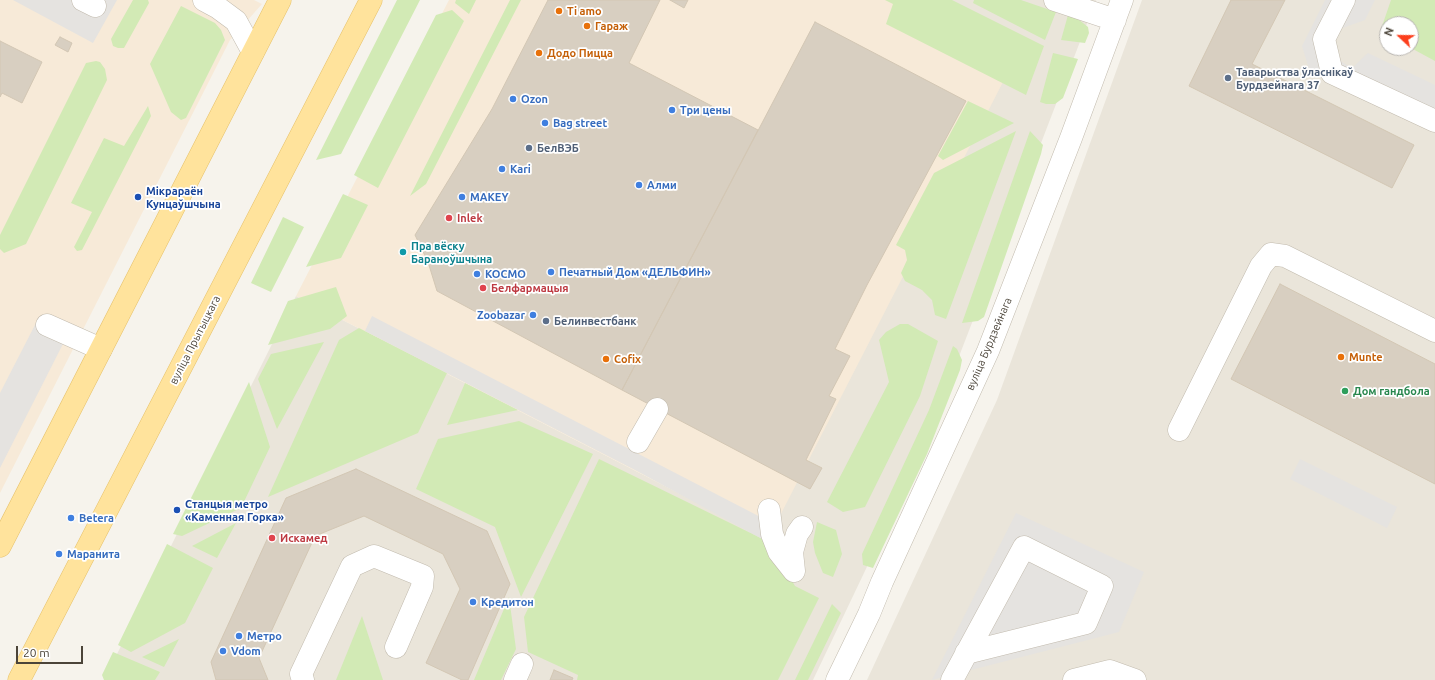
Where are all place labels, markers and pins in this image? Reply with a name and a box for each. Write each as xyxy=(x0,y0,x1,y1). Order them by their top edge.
place label: Ti amo xyxy=(567,4,602,18)
marker: Ti amo xyxy=(554,6,564,16)
place label: Гараж xyxy=(595,19,628,33)
marker: Гараж xyxy=(582,21,592,31)
place label: Додо Пицца xyxy=(547,46,613,60)
marker: Додо Пицца xyxy=(534,48,544,58)
place label: Таварыства ўласнікаў Бурдзейнага 37 xyxy=(1236,65,1353,91)
marker: Таварыства ўласнікаў Бурдзейнага 37 xyxy=(1223,73,1233,83)
place label: Ozon xyxy=(521,92,548,106)
marker: Ozon xyxy=(508,94,518,104)
place label: Три цены xyxy=(680,103,731,117)
marker: Три цены xyxy=(667,105,677,115)
place label: Bag street xyxy=(553,116,607,130)
marker: Bag street xyxy=(540,118,550,128)
place label: БелВЭБ xyxy=(537,141,579,155)
marker: БелВЭБ xyxy=(524,143,534,153)
place label: Kari xyxy=(510,162,531,176)
marker: Kari xyxy=(497,164,507,174)
place label: Алми xyxy=(647,178,677,192)
marker: Алми xyxy=(634,180,644,190)
place label: Мікрараён Кунцаўшчына xyxy=(146,184,221,210)
place label: MAKEY xyxy=(470,190,509,204)
marker: Мікрараён Кунцаўшчына xyxy=(133,192,143,202)
marker: MAKEY xyxy=(457,192,467,202)
place label: Inlek xyxy=(457,211,483,225)
marker: Inlek xyxy=(444,213,454,223)
place label: Пра вёску Бараноўшчына xyxy=(411,239,492,265)
marker: Пра вёску Бараноўшчына xyxy=(398,247,408,257)
place label: Печатный Дом «ДЕЛЬФИН» xyxy=(559,265,711,279)
place label: КОСМО xyxy=(485,267,526,281)
marker: Печатный Дом «ДЕЛЬФИН» xyxy=(546,267,556,277)
marker: КОСМО xyxy=(472,269,482,279)
place label: Белфармацыя xyxy=(491,281,569,295)
marker: Белфармацыя xyxy=(478,283,488,293)
place label: Zoobazar xyxy=(477,308,525,322)
marker: Zoobazar xyxy=(528,310,538,320)
place label: Белинвестбанк xyxy=(554,314,636,328)
marker: Белинвестбанк xyxy=(541,316,551,326)
place label: Munte xyxy=(1349,350,1383,364)
place label: Cofix xyxy=(614,352,641,366)
marker: Munte xyxy=(1336,352,1346,362)
marker: Cofix xyxy=(601,354,611,364)
place label: Дом гандбола xyxy=(1353,384,1430,398)
marker: Дом гандбола xyxy=(1340,386,1350,396)
place label: Станцыя метро «Каменная Горка» xyxy=(185,497,284,523)
marker: Станцыя метро «Каменная Горка» xyxy=(172,505,182,515)
place label: Betera xyxy=(79,511,114,525)
marker: Betera xyxy=(66,513,76,523)
place label: Искамед xyxy=(280,531,328,545)
marker: Искамед xyxy=(267,533,277,543)
place label: Маранита xyxy=(67,547,120,561)
marker: Маранита xyxy=(54,549,64,559)
place label: Кредитон xyxy=(481,595,534,609)
marker: Кредитон xyxy=(468,597,478,607)
place label: Метро xyxy=(247,629,282,643)
marker: Метро xyxy=(234,631,244,641)
place label: Vdom xyxy=(231,644,261,658)
marker: Vdom xyxy=(218,646,228,656)

